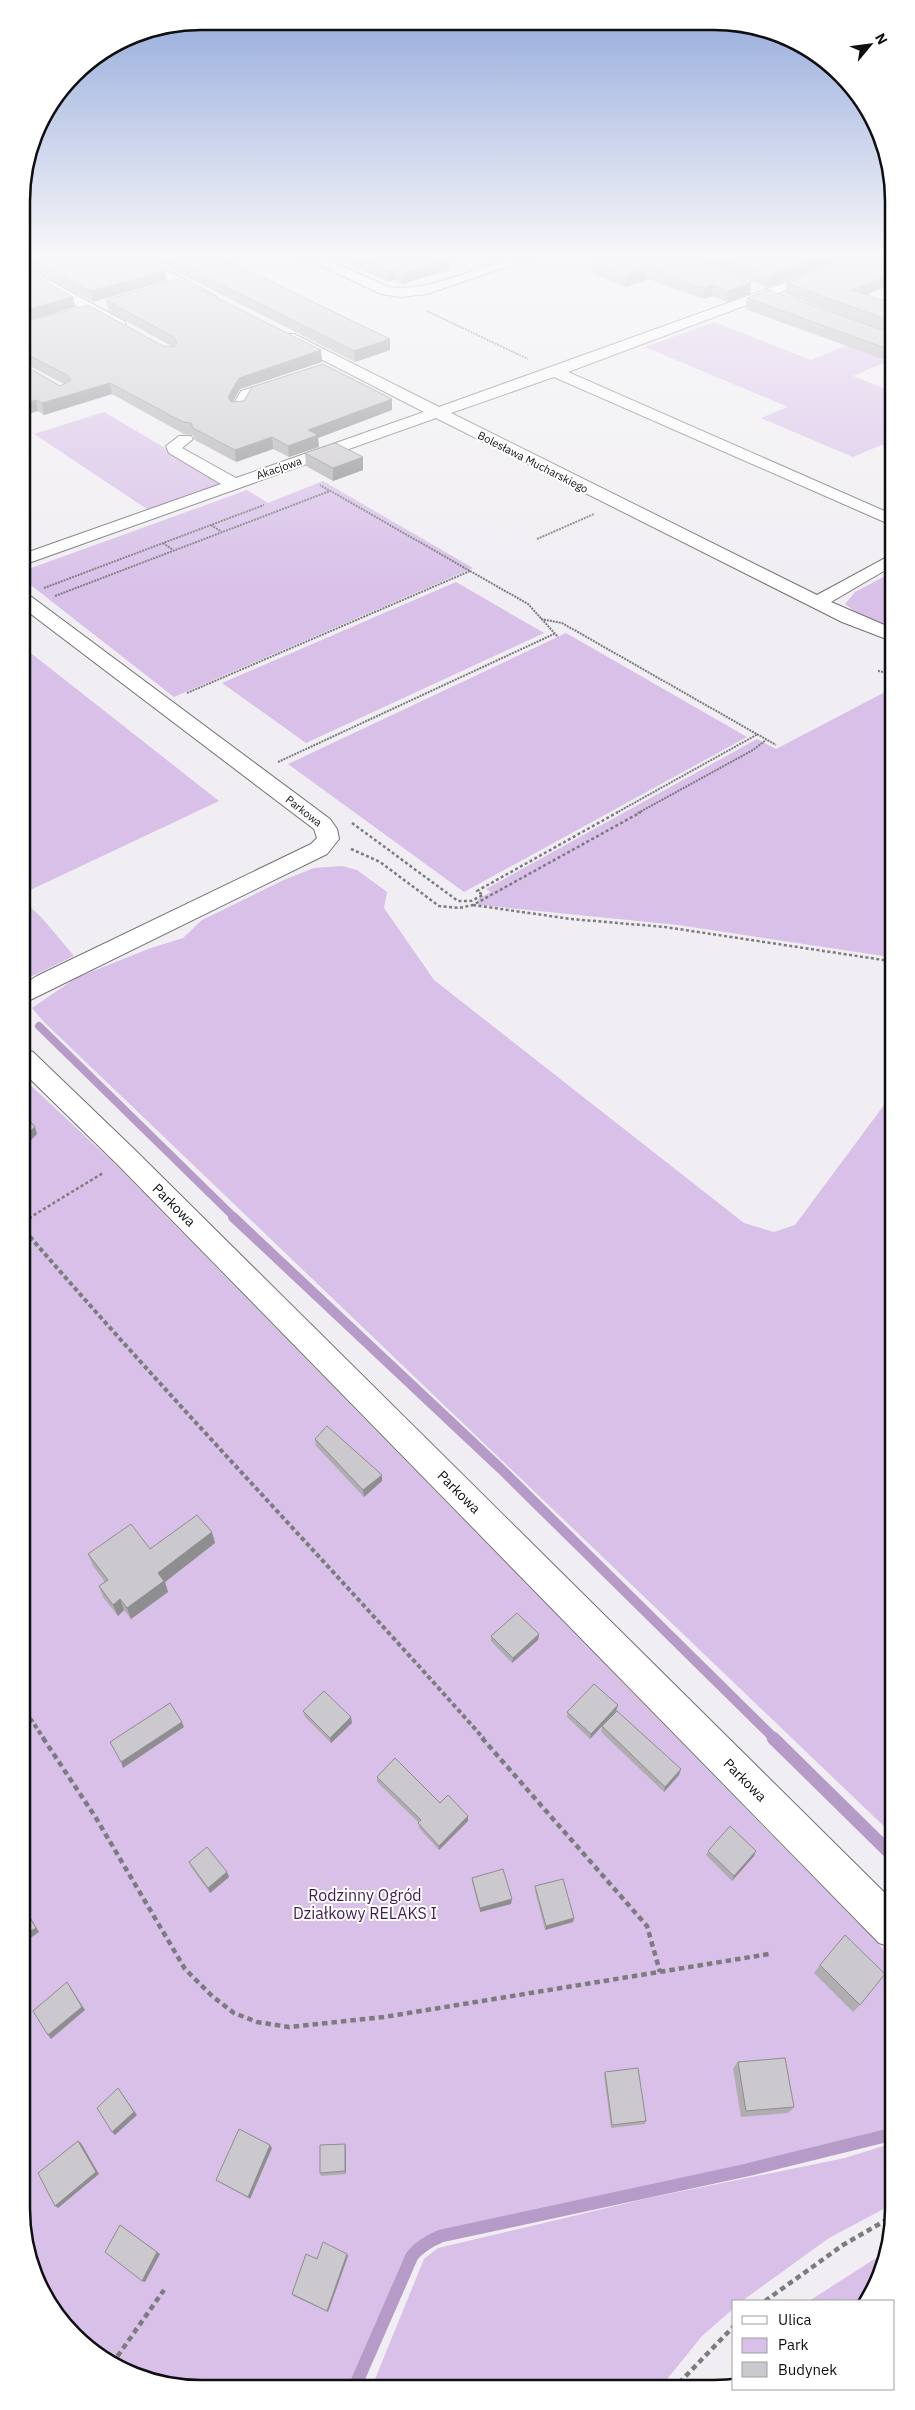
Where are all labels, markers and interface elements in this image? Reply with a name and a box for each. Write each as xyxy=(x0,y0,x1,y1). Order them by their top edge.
north arrow xyxy=(845,20,895,70)
text: N xyxy=(871,30,892,47)
street label: Bolesława Mucharskiego xyxy=(475,428,591,496)
street label: Akacjowa xyxy=(254,454,304,482)
street label: Parkowa xyxy=(283,792,325,830)
street label: Parkowa xyxy=(149,1180,200,1231)
street label: Parkowa xyxy=(434,1467,485,1518)
street label: Parkowa xyxy=(720,1755,771,1806)
park label: Rodzinny Ogród Działkowy RELAKS I xyxy=(293,1885,437,1923)
legend xyxy=(732,2300,895,2390)
text: Ulica xyxy=(778,2310,812,2329)
text: Park xyxy=(778,2335,808,2354)
text: Budynek xyxy=(778,2360,837,2379)

